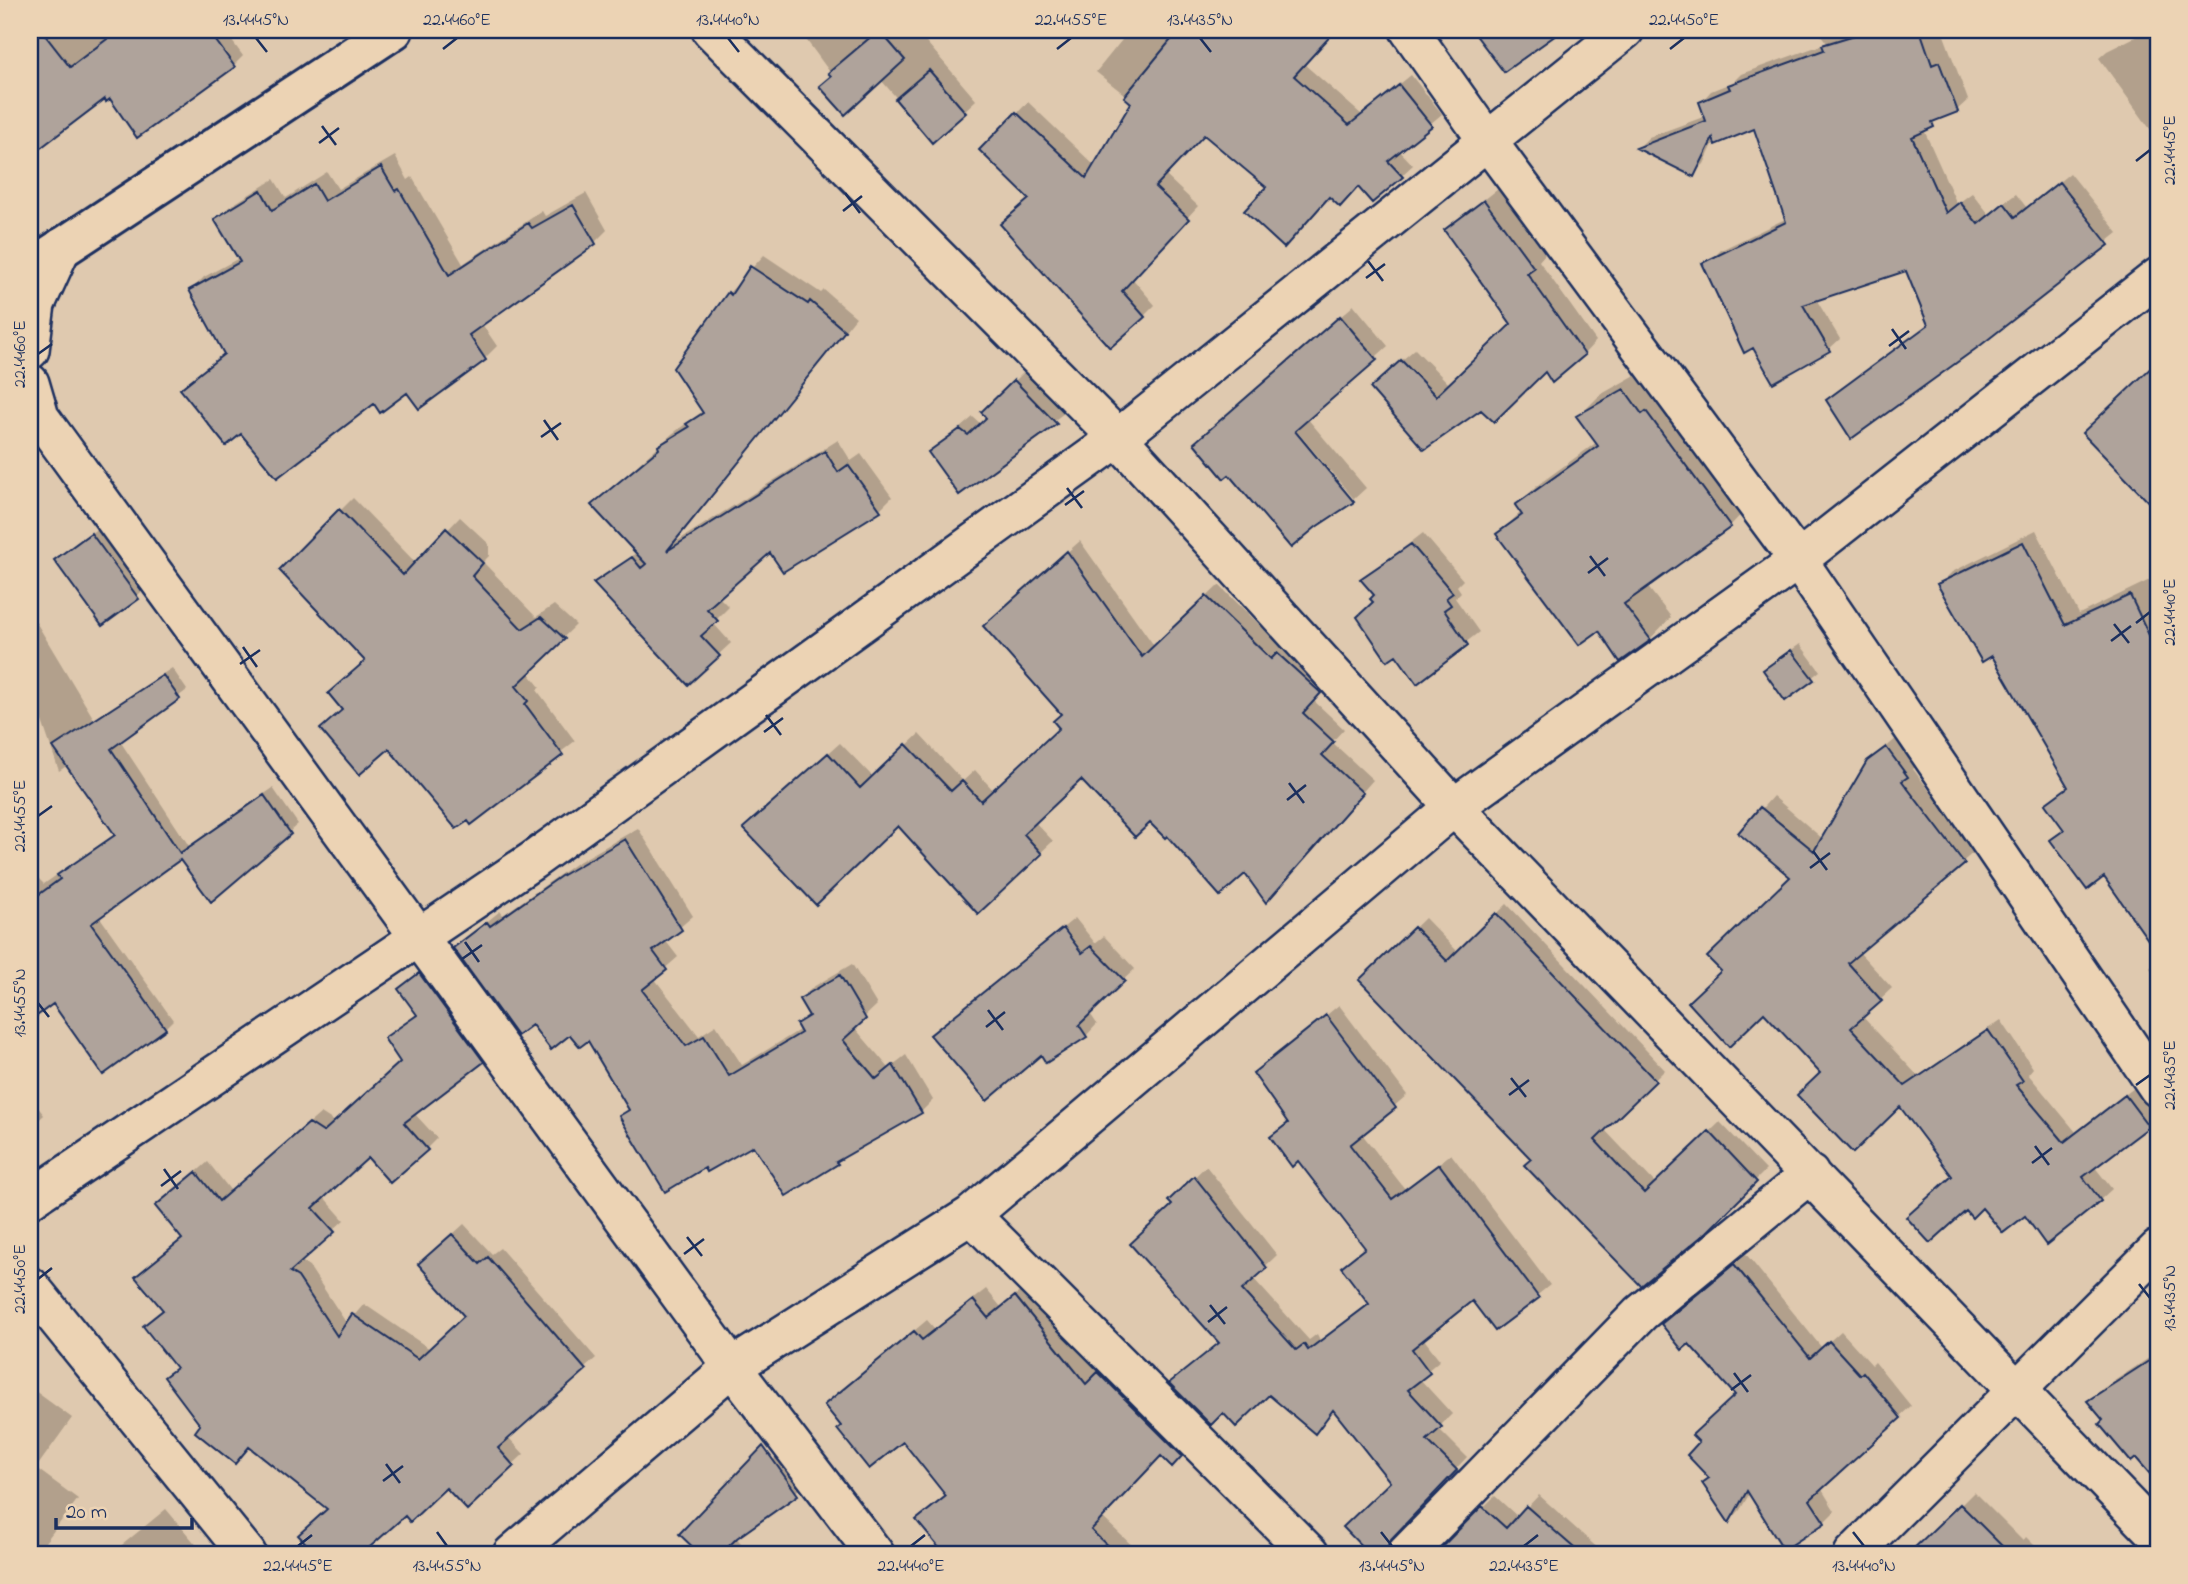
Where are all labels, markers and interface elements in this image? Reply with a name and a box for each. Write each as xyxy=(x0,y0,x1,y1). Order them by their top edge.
text: 13.4445°N xyxy=(223,8,289,34)
text: 22.4460°E xyxy=(423,8,491,34)
text: 13.4440°N xyxy=(696,8,760,34)
text: 22.4455°E xyxy=(1035,8,1107,34)
text: 13.4435°N xyxy=(1167,8,1233,34)
text: 22.4450°E xyxy=(1649,8,1719,34)
text: 22.4445°E xyxy=(2158,115,2184,185)
text: 22.4460°E xyxy=(8,320,34,388)
text: 22.4440°E xyxy=(2158,578,2184,646)
text: 22.4455°E xyxy=(8,780,34,852)
text: 13.4455°N xyxy=(8,968,34,1038)
text: 22.4435°E xyxy=(2158,1040,2184,1110)
text: 22.4450°E xyxy=(8,1244,34,1314)
text: 13.4435°N xyxy=(2158,1265,2184,1331)
scale bar xyxy=(56,1486,192,1530)
text: 20 m xyxy=(66,1498,107,1528)
text: 22.4445°E xyxy=(263,1554,333,1580)
text: 13.4455°N xyxy=(412,1554,482,1580)
text: 22.4440°E xyxy=(877,1554,945,1580)
text: 13.4445°N xyxy=(1359,1554,1425,1580)
text: 22.4435°E xyxy=(1489,1554,1559,1580)
text: 13.4440°N xyxy=(1832,1554,1896,1580)

